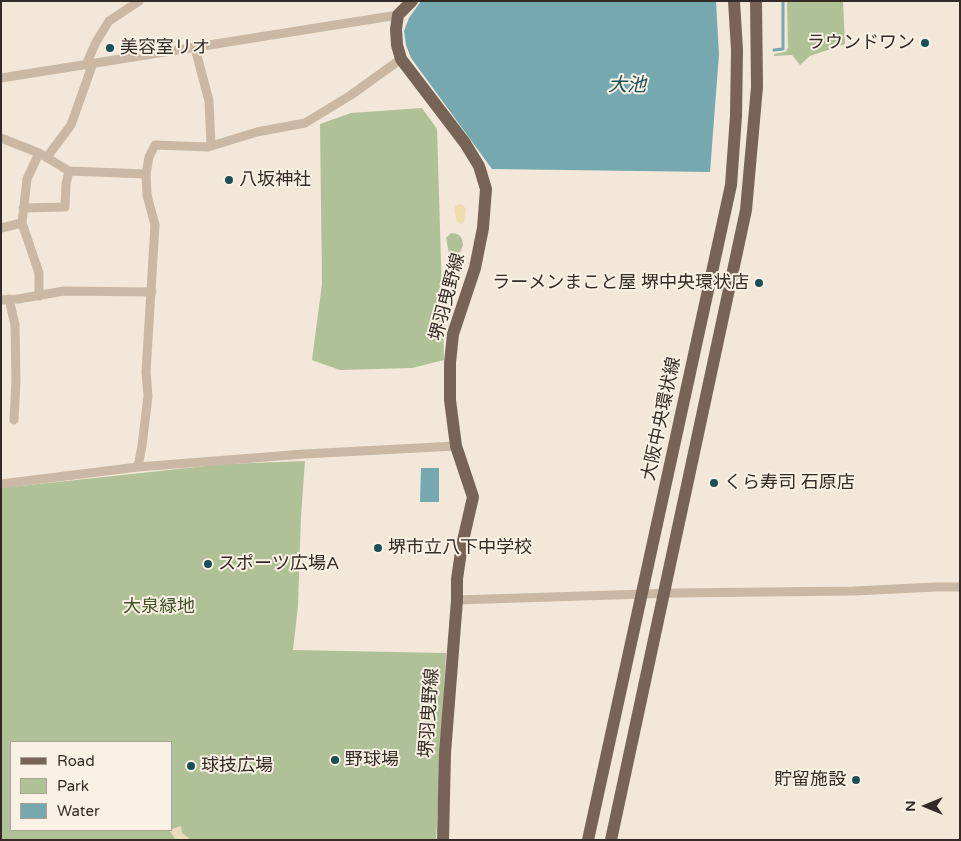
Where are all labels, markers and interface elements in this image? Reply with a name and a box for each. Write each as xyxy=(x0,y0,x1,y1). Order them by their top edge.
place label: ラウンドワン xyxy=(807,32,915,54)
place label: 美容室リオ xyxy=(120,37,210,59)
marker: ラウンドワン xyxy=(919,37,931,49)
marker: 美容室リオ xyxy=(104,42,116,54)
water label: 大池 xyxy=(608,75,646,97)
place label: 八坂神社 xyxy=(239,169,311,191)
marker: 八坂神社 xyxy=(223,174,235,186)
street label: 堺羽曳野線 xyxy=(426,251,470,343)
place label: ラーメンまこと屋 堺中央環状店 xyxy=(492,272,749,294)
marker: ラーメンまこと屋 堺中央環状店 xyxy=(753,277,765,289)
street label: 大阪中央環状線 xyxy=(638,355,686,483)
place label: くら寿司 石原店 xyxy=(724,472,855,494)
marker: くら寿司 石原店 xyxy=(708,477,720,489)
place label: 堺市立八下中学校 xyxy=(388,537,532,559)
marker: 堺市立八下中学校 xyxy=(372,542,384,554)
place label: スポーツ広場A xyxy=(218,553,339,575)
marker: スポーツ広場A xyxy=(202,558,214,570)
park label: 大泉緑地 xyxy=(123,596,195,618)
street label: 堺羽曳野線 xyxy=(416,667,444,759)
legend xyxy=(10,741,172,831)
place label: 野球場 xyxy=(345,749,399,771)
text: Road xyxy=(57,752,95,770)
marker: 野球場 xyxy=(329,754,341,766)
place label: 球技広場 xyxy=(201,755,273,777)
marker: 球技広場 xyxy=(185,760,197,772)
place label: 貯留施設 xyxy=(774,769,846,791)
marker: 貯留施設 xyxy=(850,774,862,786)
text: Park xyxy=(57,777,89,795)
north arrow xyxy=(901,781,951,831)
text: N xyxy=(902,800,919,812)
text: Water xyxy=(57,802,100,820)

